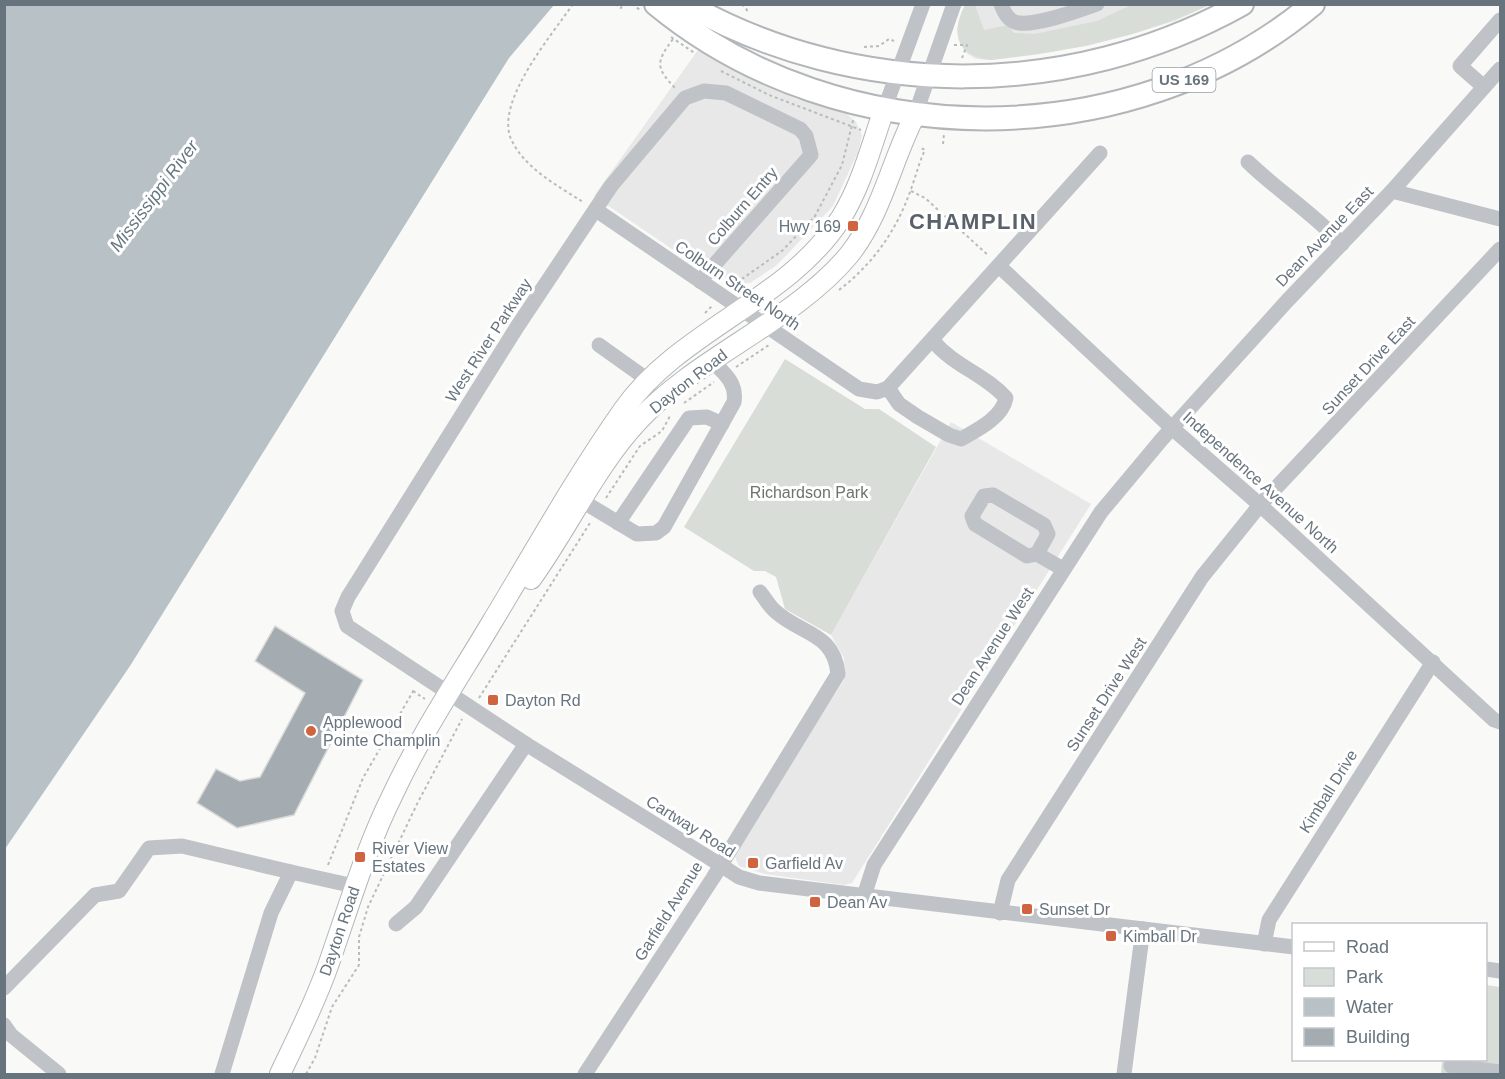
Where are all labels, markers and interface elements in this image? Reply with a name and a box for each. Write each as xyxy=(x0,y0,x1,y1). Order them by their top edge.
road number: US 169 xyxy=(1152,68,1216,92)
water label: Mississippi River xyxy=(106,136,203,256)
street label: Colburn Entry xyxy=(704,164,781,249)
street label: Dean Avenue East xyxy=(1272,182,1377,290)
district label: CHAMPLIN xyxy=(909,209,1037,234)
place label: Hwy 169 xyxy=(779,218,841,235)
marker: Hwy 169 xyxy=(846,219,860,233)
street label: Colburn Street North xyxy=(672,237,803,333)
street label: West River Parkway xyxy=(442,275,535,405)
street label: Sunset Drive East xyxy=(1318,312,1419,418)
street label: Dayton Road xyxy=(646,346,730,417)
street label: Independence Avenue North xyxy=(1180,408,1342,556)
park label: Richardson Park xyxy=(750,484,869,501)
street label: Dean Avenue West xyxy=(948,584,1037,708)
street label: Sunset Drive West xyxy=(1063,634,1150,754)
place label: Dayton Rd xyxy=(505,692,581,709)
marker: Dayton Rd xyxy=(486,693,500,707)
place label: Applewood Pointe Champlin xyxy=(323,714,440,749)
marker: Applewood Pointe Champlin xyxy=(304,724,318,738)
street label: Kimball Drive xyxy=(1296,747,1361,836)
street label: Cartway Road xyxy=(643,792,738,860)
place label: River View Estates xyxy=(372,840,449,875)
marker: River View Estates xyxy=(353,850,367,864)
place label: Garfield Av xyxy=(765,855,843,872)
marker: Garfield Av xyxy=(746,856,760,870)
street label: Garfield Avenue xyxy=(631,859,706,964)
street label: Dayton Road xyxy=(316,884,363,978)
place label: Dean Av xyxy=(827,894,887,911)
marker: Dean Av xyxy=(808,895,822,909)
place label: Sunset Dr xyxy=(1039,901,1111,918)
marker: Sunset Dr xyxy=(1020,902,1034,916)
legend xyxy=(1292,923,1487,1061)
place label: Kimball Dr xyxy=(1123,928,1197,945)
marker: Kimball Dr xyxy=(1104,929,1118,943)
text: Road xyxy=(1346,937,1389,957)
text: Park xyxy=(1346,967,1384,987)
text: Water xyxy=(1346,997,1393,1017)
text: Building xyxy=(1346,1027,1410,1047)

